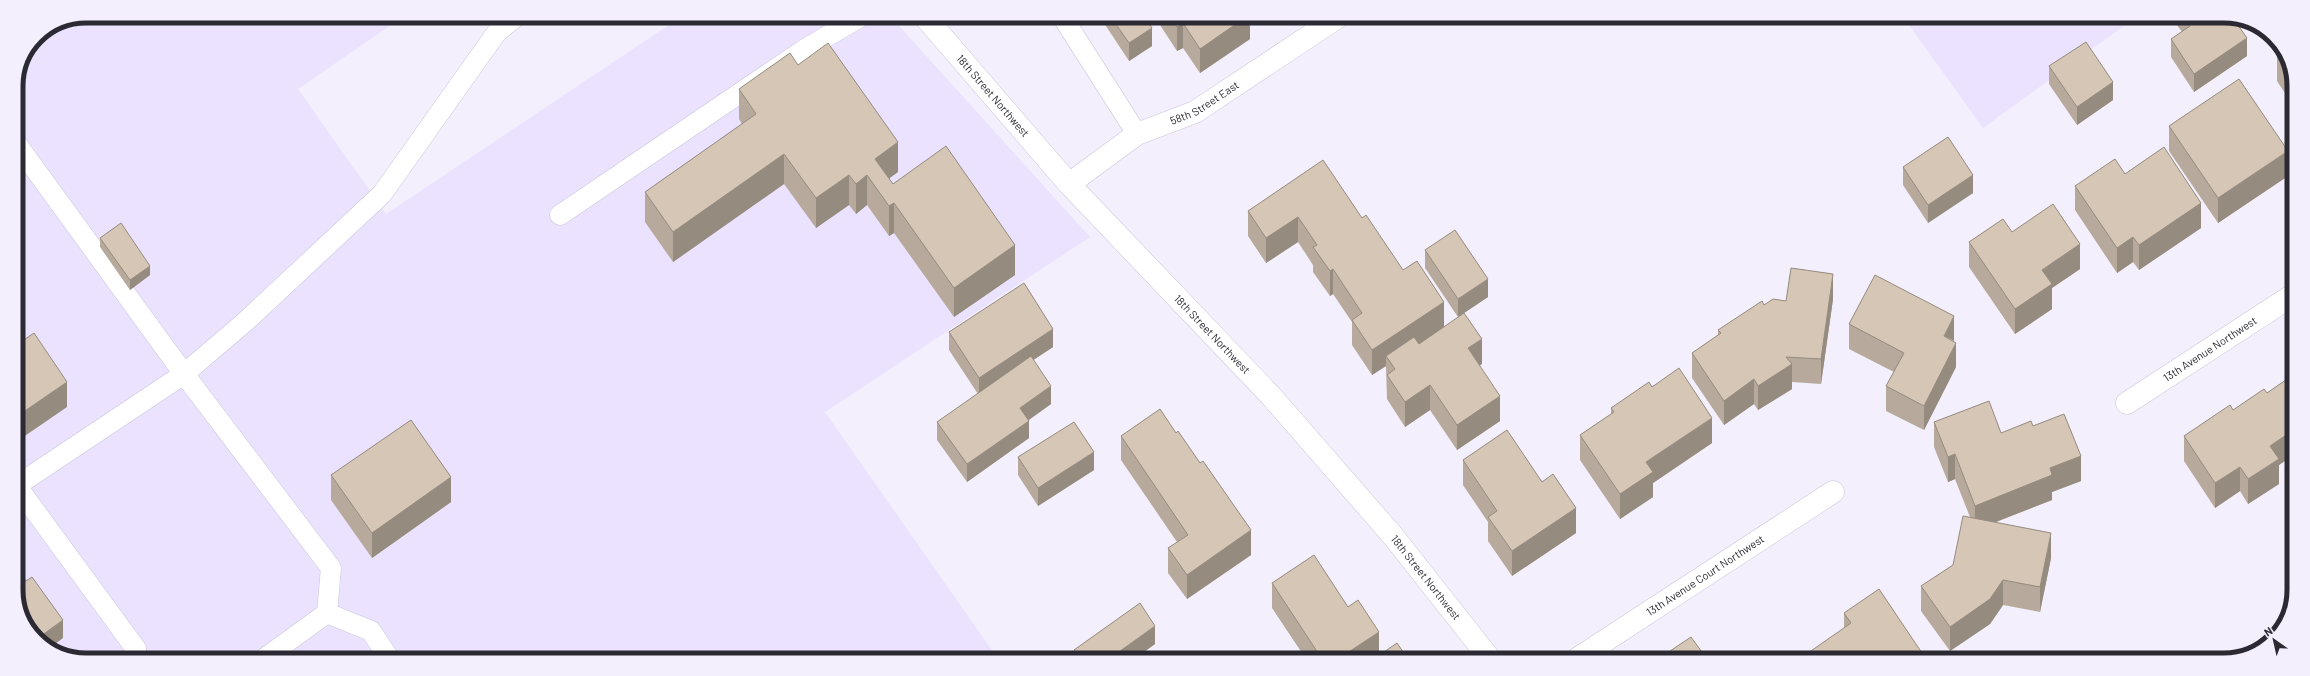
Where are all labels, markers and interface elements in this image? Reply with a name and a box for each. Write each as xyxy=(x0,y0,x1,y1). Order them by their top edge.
street label: 18th Street Northwest xyxy=(954,52,1032,139)
street label: 58th Street East xyxy=(1168,78,1241,127)
street label: 18th Street Northwest xyxy=(1172,292,1253,376)
street label: 13th Avenue Northwest xyxy=(2160,313,2259,384)
street label: 18th Street Northwest xyxy=(1389,532,1464,622)
street label: 13th Avenue Court Northwest xyxy=(1643,532,1766,618)
north arrow xyxy=(2254,620,2294,660)
text: N xyxy=(2261,624,2275,639)

